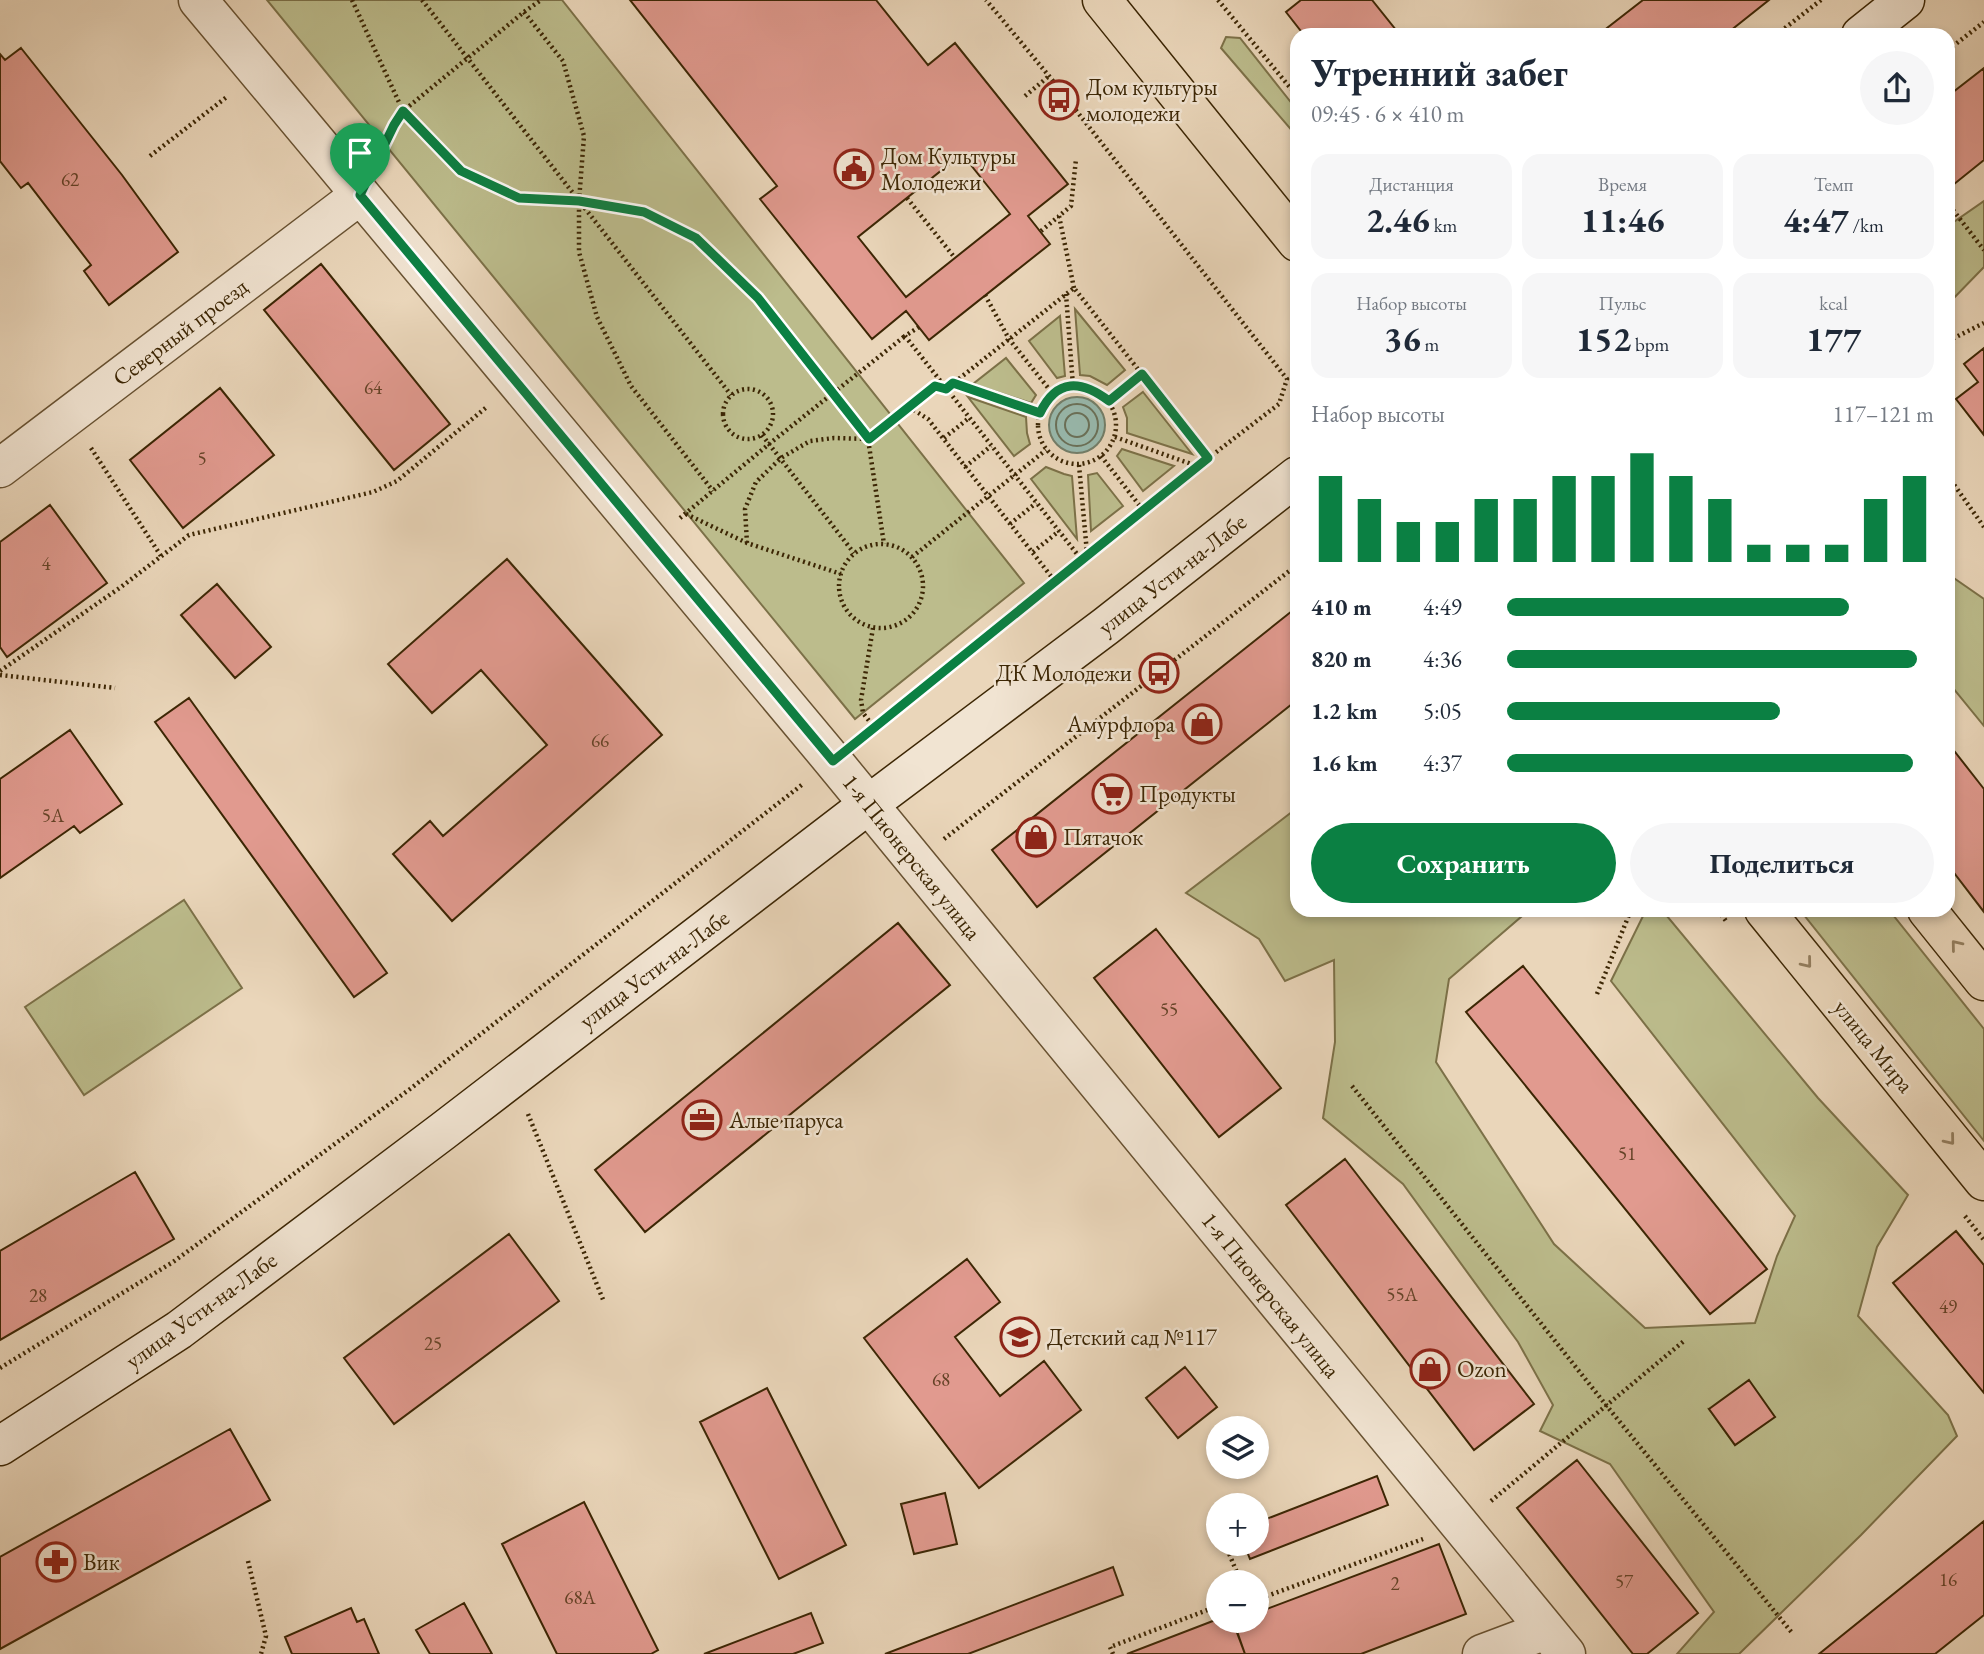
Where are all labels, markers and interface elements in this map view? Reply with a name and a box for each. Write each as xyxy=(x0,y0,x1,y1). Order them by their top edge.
text: Утренний забег xyxy=(1311,48,1568,97)
button: share xyxy=(1860,51,1934,125)
place label: Дом культуры молодежи xyxy=(1086,72,1218,128)
bus stop icon: Дом культуры молодежи xyxy=(1038,79,1080,121)
text: 09:45 · 6 × 410 m xyxy=(1311,99,1464,129)
pin xyxy=(330,123,390,195)
icon: arrive xyxy=(341,134,379,172)
place label: Дом Культуры Молодежи xyxy=(881,141,1016,197)
public building icon: Дом Культуры Молодежи xyxy=(833,148,875,190)
house number: 62 xyxy=(61,167,79,192)
text: Дистанция xyxy=(1369,172,1454,197)
text: Время xyxy=(1598,172,1647,197)
text: Темп xyxy=(1814,172,1853,197)
text: 2.46 xyxy=(1366,197,1430,242)
text: 11:46 xyxy=(1581,197,1664,242)
text: 4:47 xyxy=(1783,197,1849,242)
text: km xyxy=(1430,213,1457,238)
text: /km xyxy=(1849,213,1884,238)
street label: Северный проезд xyxy=(106,271,254,393)
text: Набор высоты xyxy=(1356,291,1467,316)
text: Пульс xyxy=(1598,291,1647,316)
text: kcal xyxy=(1819,291,1848,316)
text: 36 xyxy=(1384,316,1421,361)
text: 152 xyxy=(1576,316,1631,361)
text: 177 xyxy=(1806,316,1861,361)
text: m xyxy=(1421,332,1439,357)
text: bpm xyxy=(1631,332,1669,357)
house number: 64 xyxy=(364,375,383,400)
text: Набор высоты xyxy=(1311,399,1445,429)
text: 117–121 m xyxy=(1833,399,1934,429)
house number: 5 xyxy=(197,446,207,471)
street label: улица Усти-на-Лабе xyxy=(1092,507,1252,641)
house number: 4 xyxy=(41,551,51,576)
text: 410 m xyxy=(1311,592,1372,622)
text: 4:49 xyxy=(1423,592,1462,622)
text: 820 m xyxy=(1311,644,1372,674)
text: 4:36 xyxy=(1423,644,1462,674)
bus stop icon: ДК Молодежи xyxy=(1138,652,1180,694)
place label: ДК Молодежи xyxy=(996,658,1132,688)
text: 1.2 km xyxy=(1311,696,1378,726)
text: 5:05 xyxy=(1423,696,1462,726)
shop icon: Амурфлора xyxy=(1181,703,1223,745)
place label: Амурфлора xyxy=(1066,709,1176,739)
house number: 66 xyxy=(591,728,609,753)
text: 1.6 km xyxy=(1311,748,1378,778)
text: 4:37 xyxy=(1423,748,1462,778)
street label: 1-я Пионерская улица xyxy=(836,768,989,947)
supermarket icon: Продукты xyxy=(1091,773,1133,815)
place label: Продукты xyxy=(1139,779,1236,809)
house number: 5А xyxy=(42,803,65,828)
shop icon: Пятачок xyxy=(1015,816,1057,858)
place label: Пятачок xyxy=(1063,822,1143,852)
button: Сохранить xyxy=(1311,823,1616,903)
button: Поделиться xyxy=(1630,823,1934,903)
street label: улица Усти-на-Лабе xyxy=(573,903,735,1035)
one-way arrow xyxy=(1951,941,1964,953)
one-way arrow xyxy=(1799,955,1811,968)
street label: улица Мира xyxy=(1827,993,1921,1100)
house number: 55 xyxy=(1160,997,1178,1022)
office icon: Алые паруса xyxy=(681,1099,723,1141)
place label: Алые паруса xyxy=(728,1105,844,1135)
one-way arrow xyxy=(1942,1132,1955,1144)
house number: 51 xyxy=(1618,1141,1636,1166)
street label: 1-я Пионерская улица xyxy=(1195,1206,1348,1385)
street label: улица Усти-на-Лабе xyxy=(119,1245,283,1375)
house number: 55А xyxy=(1386,1282,1419,1307)
house number: 28 xyxy=(29,1283,47,1308)
house number: 49 xyxy=(1939,1294,1957,1319)
school or university icon: Детский сад №117 xyxy=(999,1316,1041,1358)
place label: Детский сад №117 xyxy=(1047,1322,1218,1352)
house number: 25 xyxy=(424,1331,442,1356)
shop icon: Ozon xyxy=(1409,1348,1451,1390)
place label: Ozon xyxy=(1457,1354,1507,1384)
house number: 68 xyxy=(932,1367,950,1392)
map controls xyxy=(1206,1416,1269,1633)
button: layers xyxy=(1206,1416,1269,1479)
button: + xyxy=(1206,1493,1269,1556)
pharmacy icon: Вик xyxy=(35,1541,77,1583)
place label: Вик xyxy=(83,1547,120,1577)
house number: 16 xyxy=(1939,1567,1957,1592)
house number: 57 xyxy=(1615,1569,1634,1594)
button: − xyxy=(1206,1570,1269,1633)
house number: 2 xyxy=(1390,1571,1400,1596)
house number: 68А xyxy=(564,1585,597,1610)

